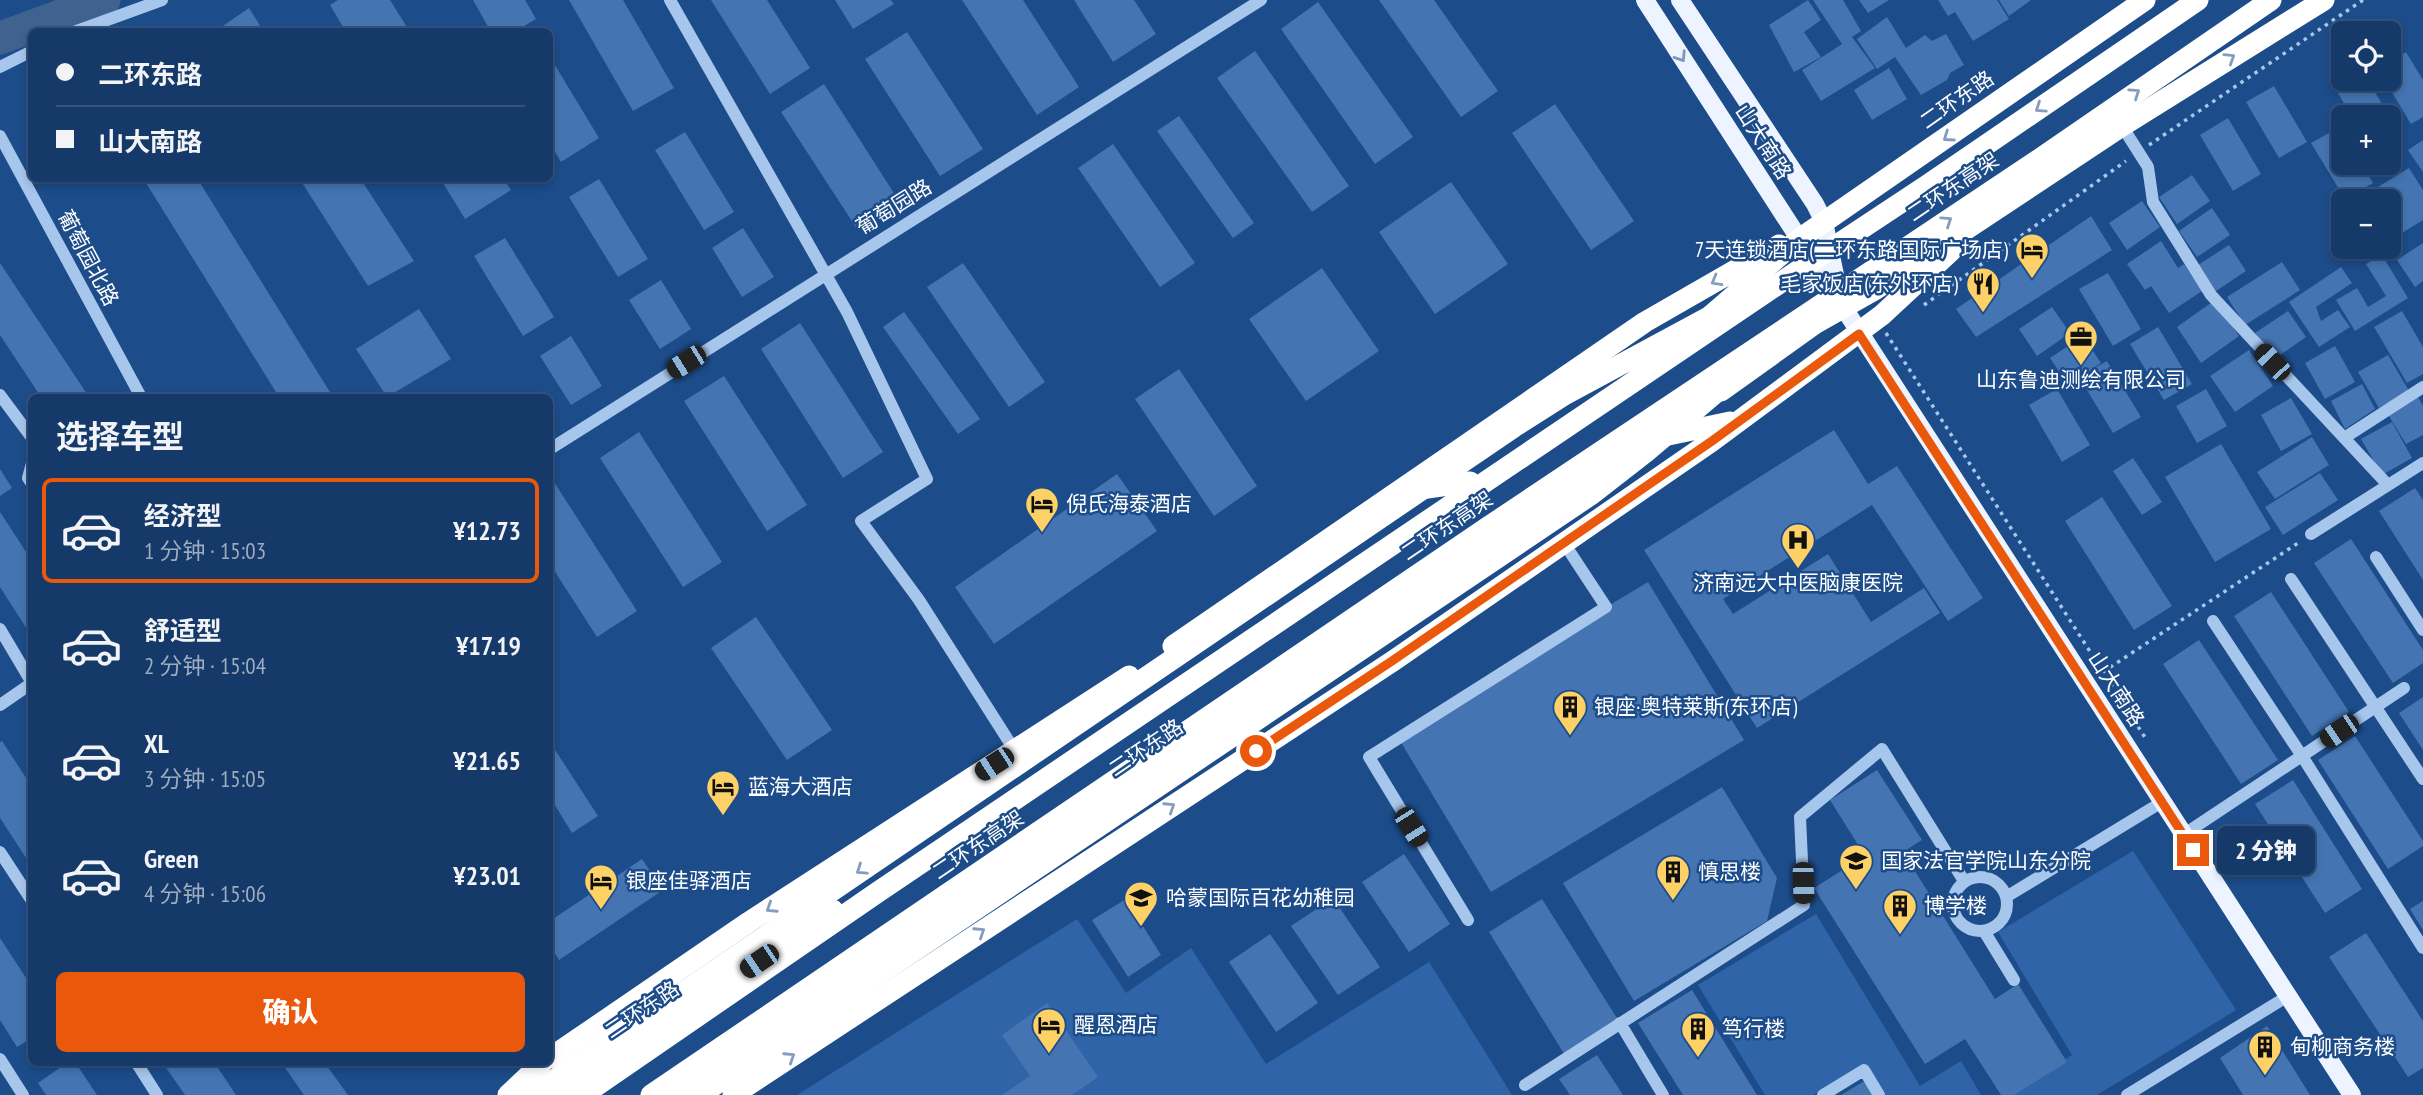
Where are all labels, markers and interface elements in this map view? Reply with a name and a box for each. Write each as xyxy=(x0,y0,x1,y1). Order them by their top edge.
map controls xyxy=(2331,21,2401,259)
button: locate xyxy=(2331,21,2401,91)
one-way arrow xyxy=(1673,50,1686,63)
one-way arrow xyxy=(2223,54,2236,67)
text: 二环东路 xyxy=(98,58,202,91)
street label: 二环东路 xyxy=(1915,64,1999,135)
one-way arrow xyxy=(2127,89,2140,101)
street label: 山大南路 xyxy=(1729,99,1798,184)
one-way arrow xyxy=(2035,100,2048,113)
button: + xyxy=(2331,105,2401,175)
text: 山大南路 xyxy=(98,125,202,158)
one-way arrow xyxy=(1943,129,1956,141)
street label: 二环东高架 xyxy=(1902,146,2004,227)
street label: 葡萄园路 xyxy=(851,173,937,240)
button: − xyxy=(2331,189,2401,259)
street label: 葡萄园北路 xyxy=(52,205,125,310)
one-way arrow xyxy=(1939,216,1952,229)
hotel icon: 7天连锁酒店(二环东路国际广场店) xyxy=(2013,231,2051,280)
place label: 7天连锁酒店(二环东路国际广场店) xyxy=(1695,236,2008,263)
restaurant icon: 毛家饭店(东外环店) xyxy=(1964,265,2002,314)
place label: 毛家饭店(东外环店) xyxy=(1780,270,1958,297)
one-way arrow xyxy=(1710,273,1723,286)
office icon: 山东鲁迪测绘有限公司 xyxy=(2062,318,2100,367)
car xyxy=(2250,339,2295,385)
car xyxy=(663,342,710,382)
place label: 山东鲁迪测绘有限公司 xyxy=(1976,366,2186,393)
text: 选择车型 xyxy=(56,415,184,457)
hotel icon: 倪氏海泰酒店 xyxy=(1023,485,1061,534)
street label: 二环东高架 xyxy=(1396,485,1498,566)
place label: 倪氏海泰酒店 xyxy=(1066,490,1192,517)
icon: car xyxy=(60,499,123,562)
text: 经济型 xyxy=(144,499,222,532)
text: ¥12.73 xyxy=(453,514,521,547)
hospital icon: 济南远大中医脑康医院 xyxy=(1779,521,1817,570)
text: 1 分钟 · 15:03 xyxy=(144,536,266,565)
place label: 济南远大中医脑康医院 xyxy=(1693,569,1903,596)
icon: car xyxy=(60,614,123,677)
text: 舒适型 xyxy=(144,614,222,647)
text: ¥17.19 xyxy=(456,629,521,662)
street label: 山大南路 xyxy=(2082,646,2151,731)
text: 2 分钟 · 15:04 xyxy=(144,651,266,680)
building icon: 银座·奥特莱斯(东环店) xyxy=(1551,688,1589,737)
place label: 银座·奥特莱斯(东环店) xyxy=(1594,693,1797,720)
car xyxy=(2316,711,2363,751)
street label: 二环东路 xyxy=(1103,713,1188,782)
text: XL xyxy=(144,727,169,760)
icon: car xyxy=(60,729,123,792)
route start xyxy=(1240,735,1272,767)
text: ¥21.65 xyxy=(453,744,521,777)
car xyxy=(971,744,1018,784)
text: 3 分钟 · 15:05 xyxy=(144,764,266,793)
hotel icon: 蓝海大酒店 xyxy=(704,768,742,817)
place label: 蓝海大酒店 xyxy=(748,773,853,800)
one-way arrow xyxy=(1162,803,1175,816)
street label: 二环东高架 xyxy=(927,804,1029,885)
car xyxy=(1391,804,1432,850)
callout: 2 分钟 xyxy=(2218,826,2316,874)
route end xyxy=(2177,834,2209,866)
text: 2 分钟 xyxy=(2235,836,2297,865)
text: Green xyxy=(144,842,199,875)
school or university icon: 国家法官学院山东分院 xyxy=(1837,842,1875,891)
icon: car xyxy=(60,844,123,907)
place label: 国家法官学院山东分院 xyxy=(1881,847,2091,874)
building icon: 慎思楼 xyxy=(1654,853,1692,902)
place label: 慎思楼 xyxy=(1698,858,1761,885)
text: ¥23.01 xyxy=(453,859,521,892)
hotel icon: 银座佳驿酒店 xyxy=(582,862,620,911)
one-way arrow xyxy=(856,862,869,874)
car xyxy=(1792,862,1815,904)
place label: 银座佳驿酒店 xyxy=(626,867,752,894)
text: 4 分钟 · 15:06 xyxy=(144,879,266,908)
school or university icon: 哈蒙国际百花幼稚园 xyxy=(1122,879,1160,928)
place label: 哈蒙国际百花幼稚园 xyxy=(1166,884,1355,911)
building icon: 博学楼 xyxy=(1881,887,1919,936)
place label: 博学楼 xyxy=(1924,892,1987,919)
one-way arrow xyxy=(766,900,779,913)
one-way arrow xyxy=(972,928,985,941)
car xyxy=(736,941,783,981)
button: 确认 xyxy=(56,972,525,1052)
street label: 二环东路 xyxy=(599,975,684,1044)
hotel icon: 醒恩酒店 xyxy=(1030,1006,1068,1055)
building icon: 笃行楼 xyxy=(1679,1010,1717,1059)
place label: 醒恩酒店 xyxy=(1074,1011,1158,1038)
place label: 笃行楼 xyxy=(1722,1015,1785,1042)
building icon: 甸柳商务楼 xyxy=(2246,1028,2284,1077)
place label: 甸柳商务楼 xyxy=(2290,1033,2395,1060)
one-way arrow xyxy=(782,1053,795,1066)

